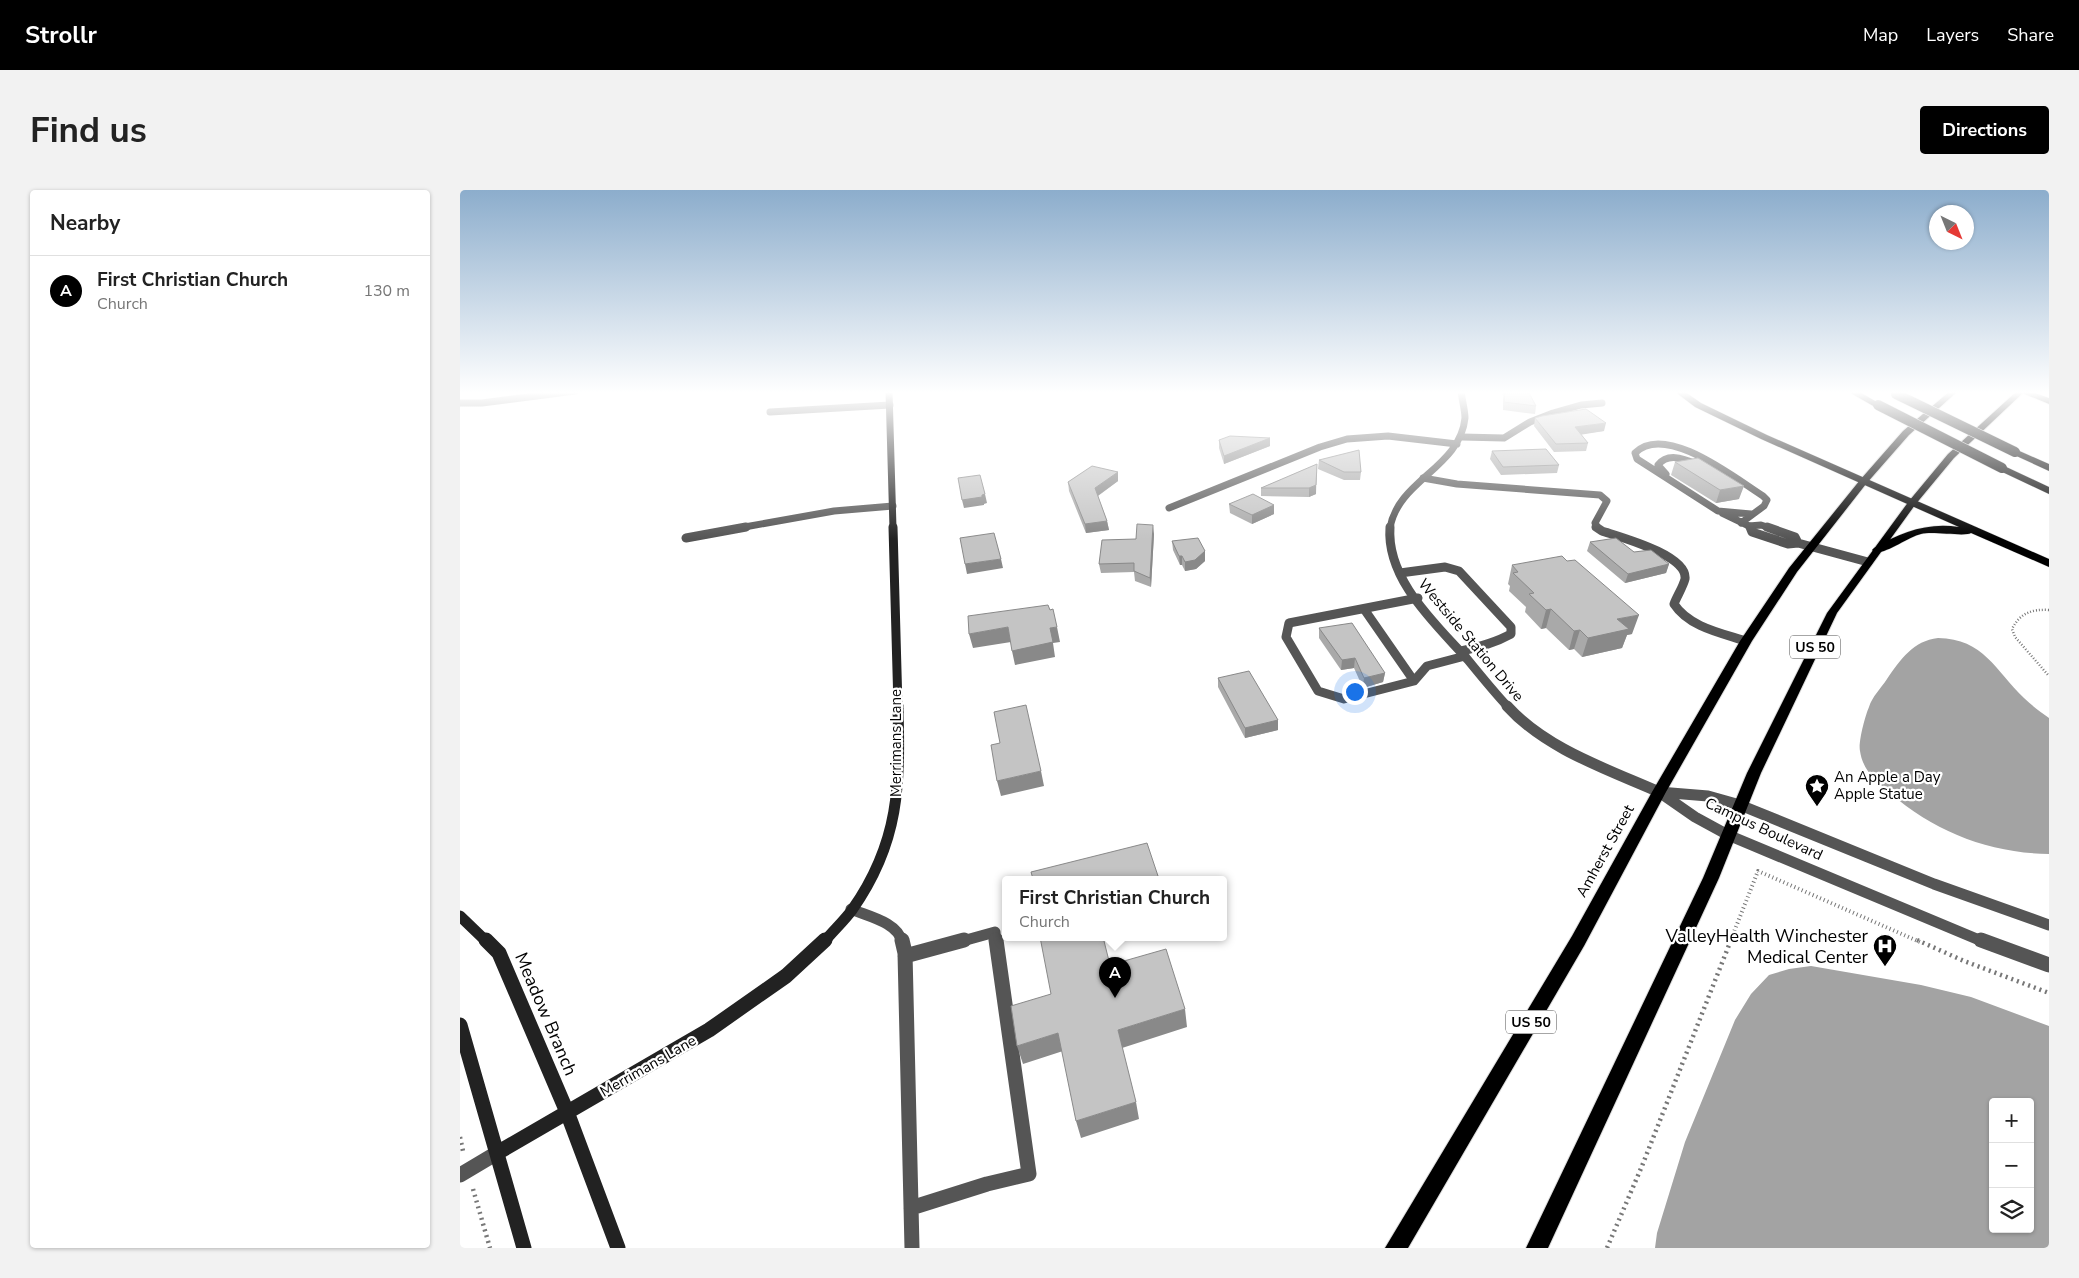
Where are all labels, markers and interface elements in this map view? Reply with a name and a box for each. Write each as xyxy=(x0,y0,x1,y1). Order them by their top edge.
text: Strollr xyxy=(25,19,97,51)
text: Map xyxy=(1863,23,1898,47)
text: Layers xyxy=(1926,23,1979,47)
text: Share xyxy=(2007,23,2054,47)
button: Directions xyxy=(1920,106,2049,154)
text: Find us xyxy=(30,107,147,154)
north arrow xyxy=(1929,205,1974,250)
text: Nearby xyxy=(50,209,120,237)
text: First Christian Church xyxy=(97,267,288,293)
text: A xyxy=(60,280,72,302)
text: 130 m xyxy=(363,280,410,302)
text: Church xyxy=(97,293,148,315)
street label: Westside Station Drive xyxy=(1414,574,1528,706)
road number: US 50 xyxy=(1790,636,1840,658)
your location xyxy=(1342,679,1368,705)
street label: Merrimans Lane xyxy=(886,689,906,797)
place label: An Apple a Day Apple Statue xyxy=(1834,767,1941,804)
place icon: An Apple a Day Apple Statue xyxy=(1804,773,1830,807)
street label: Campus Boulevard xyxy=(1702,793,1826,865)
street label: Amherst Street xyxy=(1571,801,1639,901)
popup xyxy=(1002,876,1227,941)
text: First Christian Church xyxy=(1019,885,1210,911)
text: Church xyxy=(1019,911,1070,933)
place label: ValleyHealth Winchester Medical Center xyxy=(1665,924,1869,969)
hospital icon: ValleyHealth Winchester Medical Center xyxy=(1872,933,1898,967)
street label: Meadow Branch xyxy=(509,949,583,1079)
pin: A xyxy=(1099,957,1131,998)
road number: US 50 xyxy=(1506,1010,1556,1034)
street label: Merrimans Lane xyxy=(596,1030,700,1102)
map controls xyxy=(1989,1098,2034,1233)
button: + xyxy=(1989,1098,2034,1143)
button: − xyxy=(1989,1143,2034,1188)
button: layers xyxy=(1989,1188,2034,1233)

